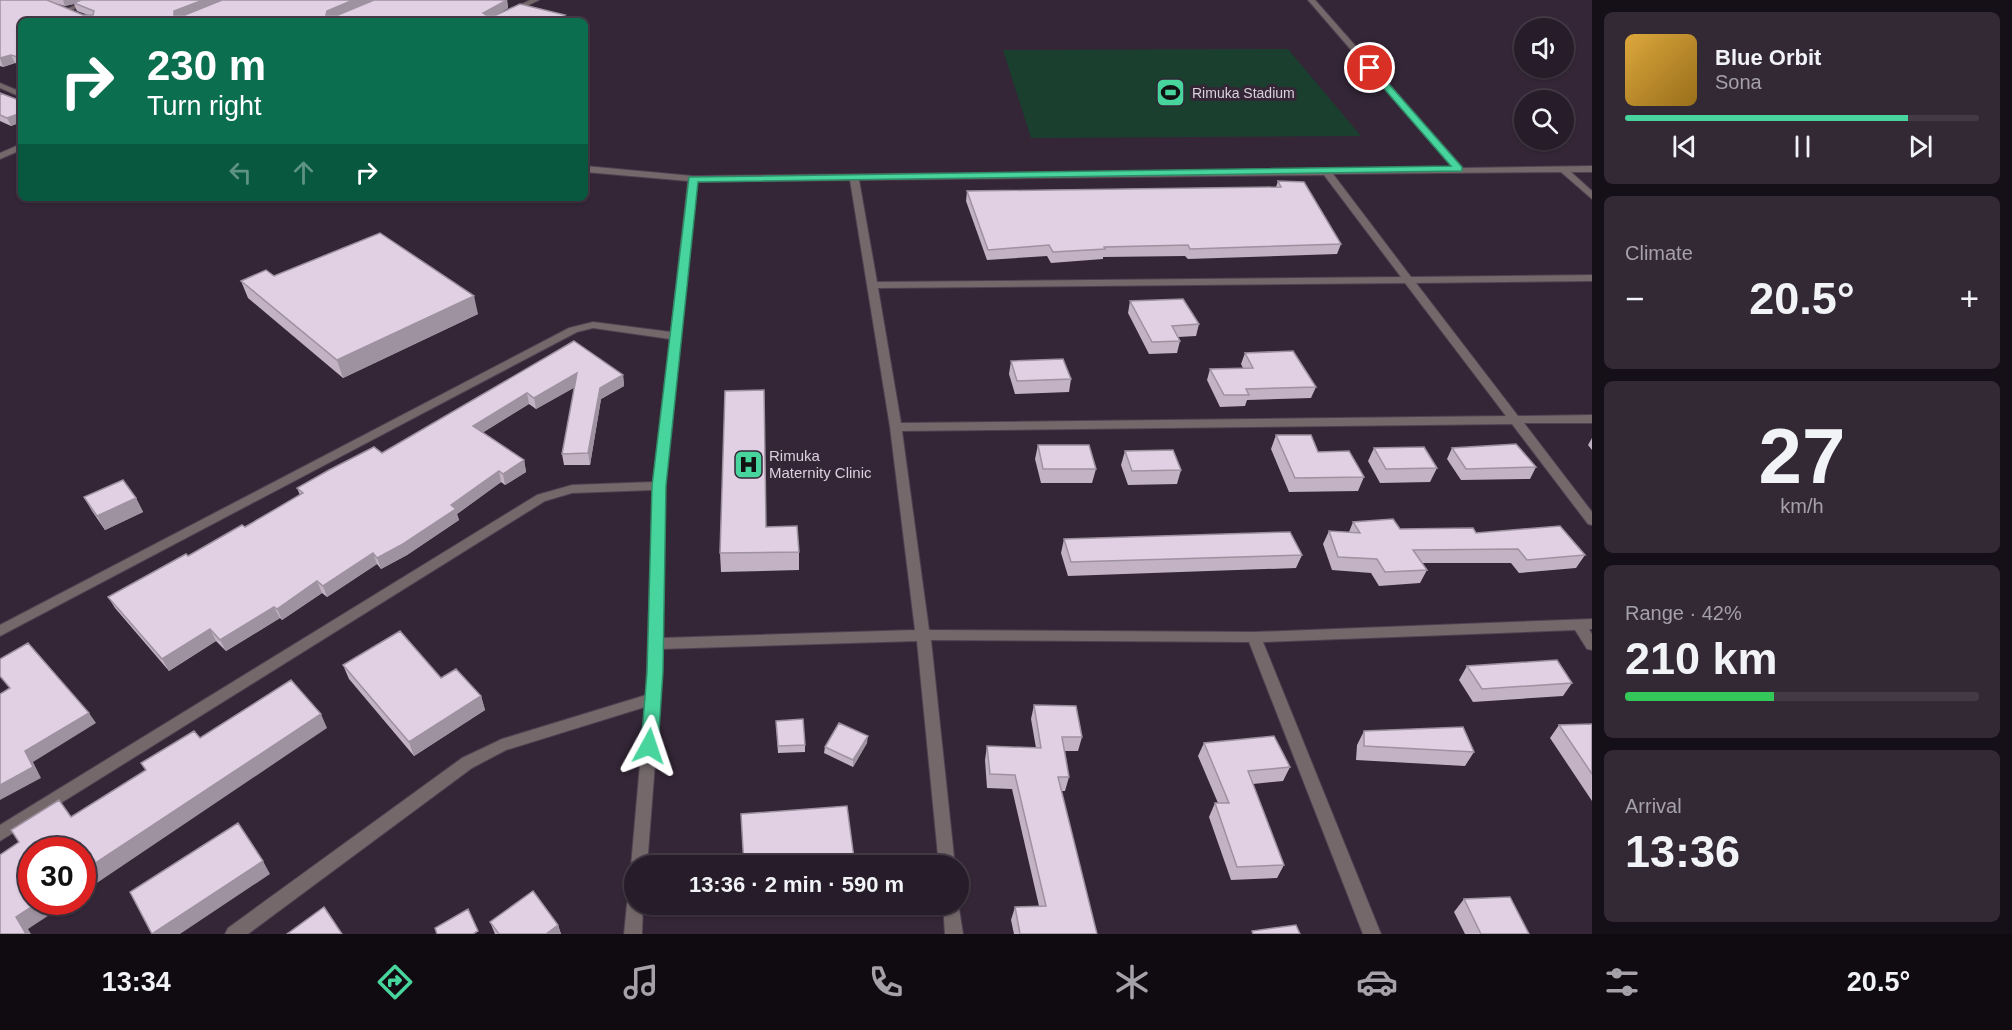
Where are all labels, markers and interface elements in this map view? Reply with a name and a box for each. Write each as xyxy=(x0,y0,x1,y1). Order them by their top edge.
map controls xyxy=(1514,18,1574,150)
button: sound xyxy=(1514,18,1574,78)
icon: right xyxy=(48,42,126,120)
text: 230 m xyxy=(147,42,266,89)
pin xyxy=(1344,42,1395,93)
text: Blue Orbit xyxy=(1715,45,1821,70)
icon: arrive xyxy=(1353,51,1386,84)
text: Sona xyxy=(1715,71,1762,93)
sports icon: Rimuka Stadium xyxy=(1155,77,1187,109)
place label: Rimuka Stadium xyxy=(1192,85,1295,101)
button: search xyxy=(1514,90,1574,150)
text: Turn right xyxy=(147,91,262,121)
icon: previous xyxy=(1668,130,1701,163)
icon: pause xyxy=(1786,130,1819,163)
icon: next xyxy=(1904,130,1937,163)
icon: left xyxy=(224,156,257,189)
icon: ahead xyxy=(287,156,320,189)
icon: right xyxy=(350,156,383,189)
text: Climate xyxy=(1625,242,1693,264)
text: 20.5° xyxy=(1749,273,1855,324)
text: − xyxy=(1625,280,1644,317)
text: + xyxy=(1960,280,1979,317)
text: 27 xyxy=(1759,412,1845,500)
place label: Rimuka Maternity Clinic xyxy=(769,447,872,481)
hospital icon: Rimuka Maternity Clinic xyxy=(732,448,764,480)
text: km/h xyxy=(1780,495,1824,517)
text: Range · 42% xyxy=(1625,602,1742,624)
text: 210 km xyxy=(1625,633,1778,684)
position arrow xyxy=(617,714,681,778)
text: Arrival xyxy=(1625,795,1682,817)
text: 13:36 xyxy=(1625,826,1740,877)
speed limit sign: 30 xyxy=(18,837,96,915)
text: 13:36 · 2 min · 590 m xyxy=(689,872,904,897)
icon: directions xyxy=(374,961,416,1003)
icon: music xyxy=(620,961,662,1003)
icon: phone xyxy=(865,961,907,1003)
icon: climate xyxy=(1111,961,1153,1003)
icon: car xyxy=(1356,961,1398,1003)
icon: filters xyxy=(1601,961,1643,1003)
text: 13:34 xyxy=(102,967,171,997)
text: 20.5° xyxy=(1847,967,1910,997)

